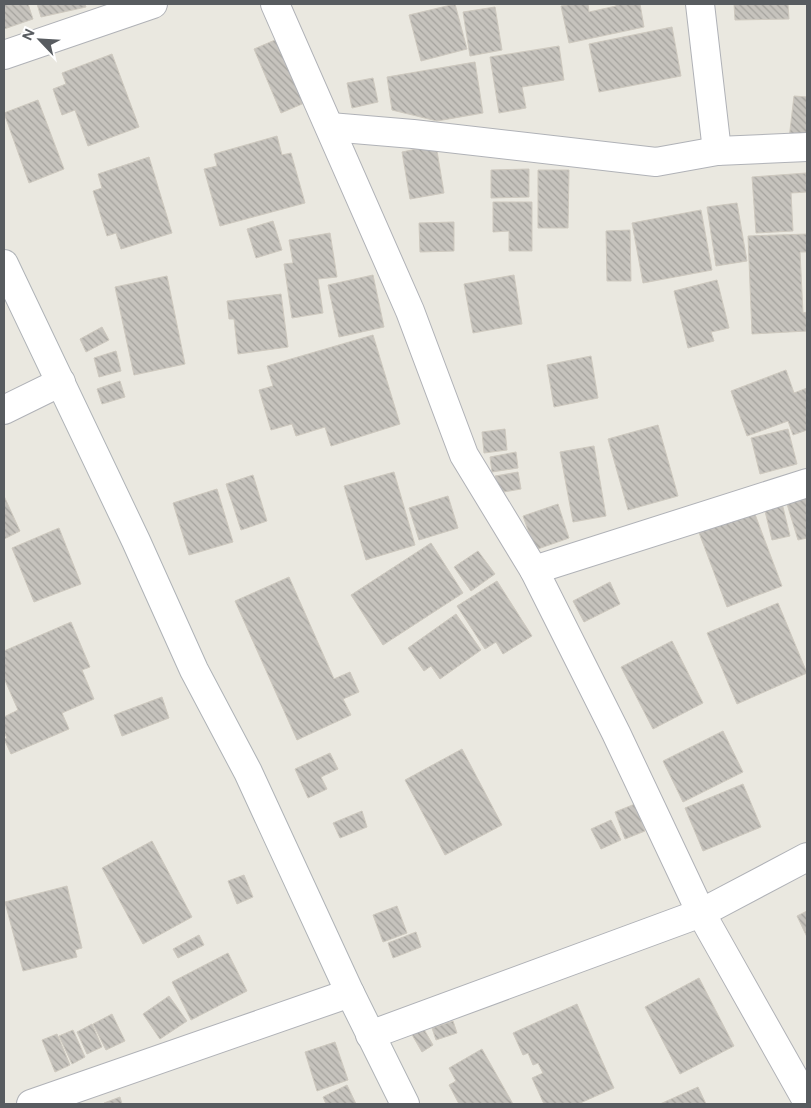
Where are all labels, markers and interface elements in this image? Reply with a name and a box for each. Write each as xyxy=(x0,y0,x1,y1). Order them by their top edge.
north arrow xyxy=(15,15,65,65)
text: N xyxy=(19,26,39,43)

